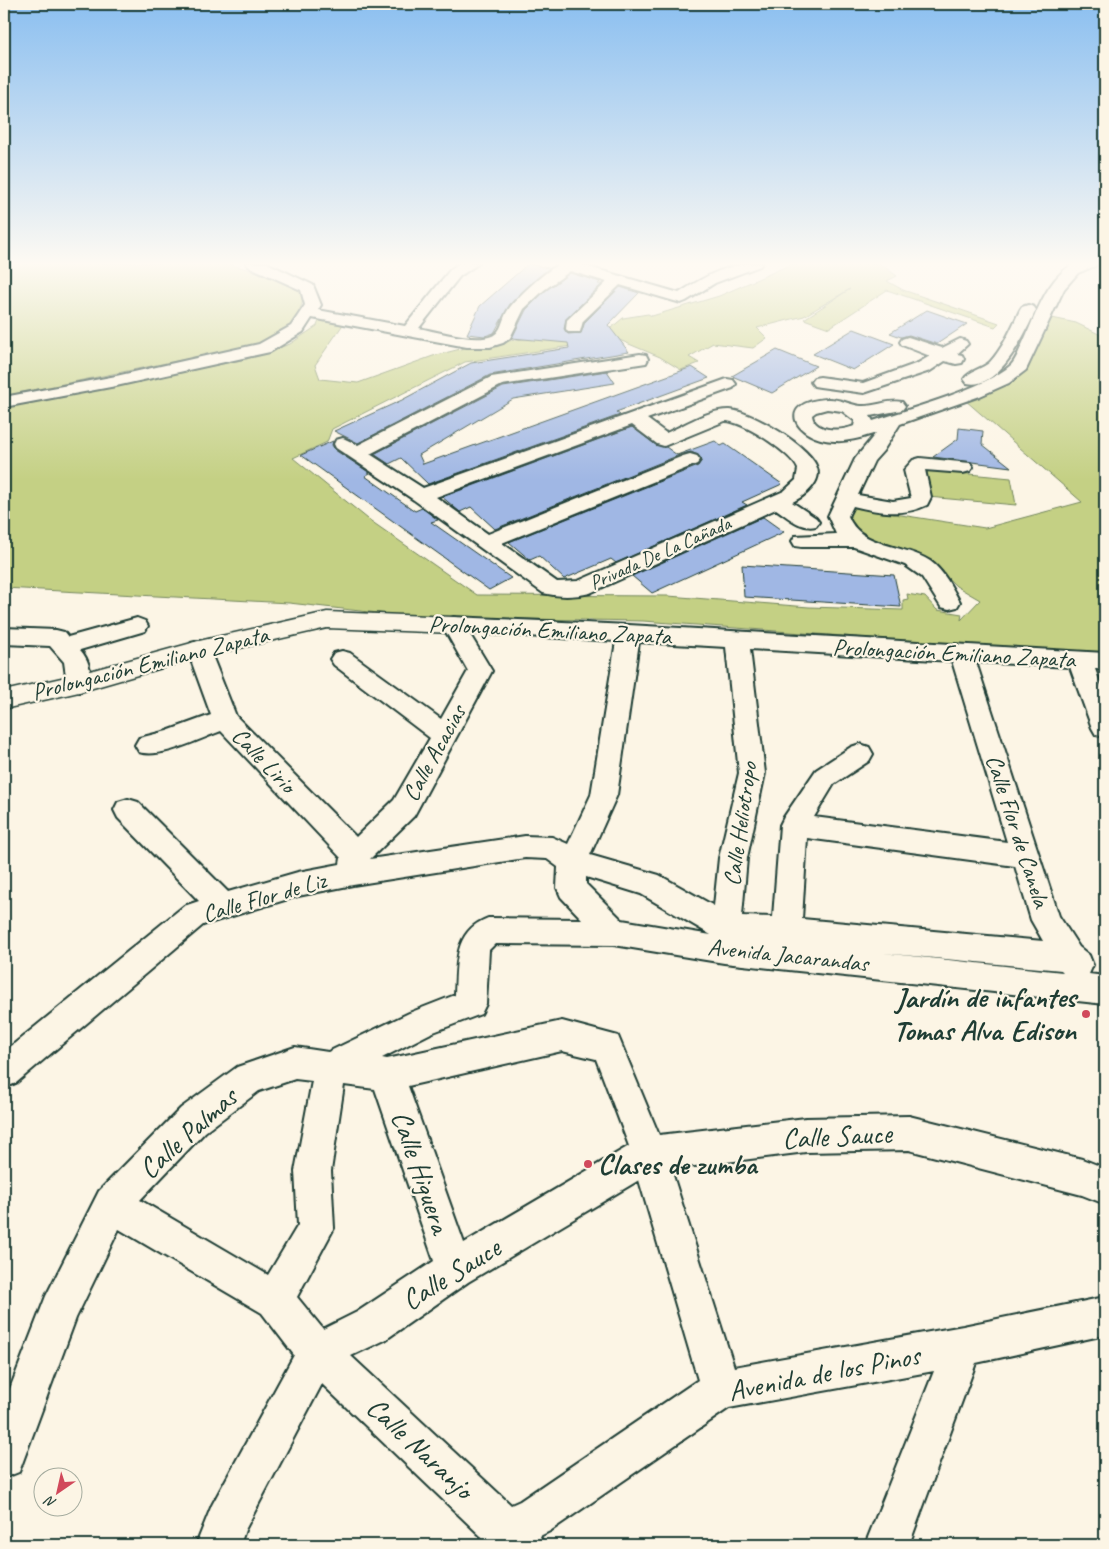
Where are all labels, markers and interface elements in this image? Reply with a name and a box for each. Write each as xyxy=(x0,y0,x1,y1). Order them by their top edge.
street label: Privada De La Cañada xyxy=(586,510,736,595)
street label: Prolongación Emiliano Zapata xyxy=(428,609,674,651)
street label: Prolongación Emiliano Zapata xyxy=(29,619,273,707)
street label: Prolongación Emiliano Zapata xyxy=(832,632,1078,674)
street label: Calle Acacias xyxy=(395,698,473,806)
street label: Calle Lirio xyxy=(225,721,304,801)
street label: Calle Flor de Canela xyxy=(979,751,1057,913)
street label: Calle Heliotropo xyxy=(716,759,764,888)
street label: Calle Flor de Liz xyxy=(199,865,331,929)
street label: Avenida Jacarandas xyxy=(706,932,872,979)
place label: Jardín de infantes Tomas Alva Edison xyxy=(893,979,1079,1049)
marker: Jardín de infantes Tomas Alva Edison xyxy=(1080,1008,1092,1020)
street label: Calle Palmas xyxy=(131,1078,247,1187)
street label: Calle Higuera xyxy=(383,1106,460,1241)
street label: Calle Sauce xyxy=(781,1115,894,1157)
place label: Clases de zumba xyxy=(598,1146,759,1183)
marker: Clases de zumba xyxy=(582,1158,594,1170)
street label: Calle Sauce xyxy=(395,1228,509,1319)
street label: Avenida de los Pinos xyxy=(725,1336,925,1410)
street label: Calle Naranjo xyxy=(359,1389,483,1509)
north arrow xyxy=(32,1466,82,1516)
text: N xyxy=(41,1492,59,1512)

